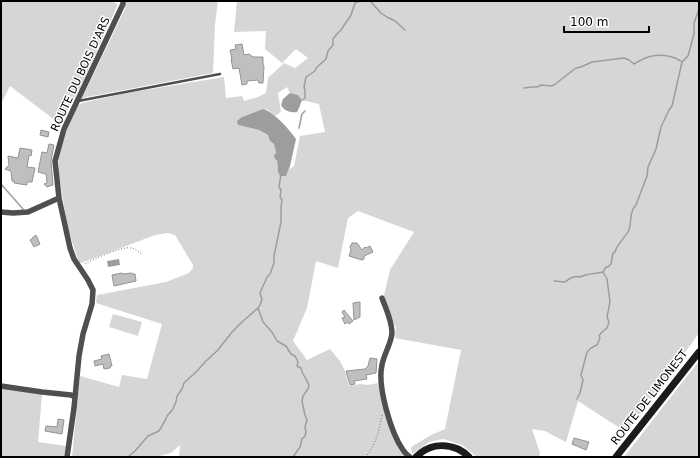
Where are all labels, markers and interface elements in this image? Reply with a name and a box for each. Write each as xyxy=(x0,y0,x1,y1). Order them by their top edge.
scale bar xyxy=(564,8,649,34)
street label: ROUTE DU BOIS D'ARS xyxy=(48,15,113,134)
text: 100 m xyxy=(570,15,608,29)
street label: ROUTE DE LIMONEST xyxy=(608,347,691,447)

